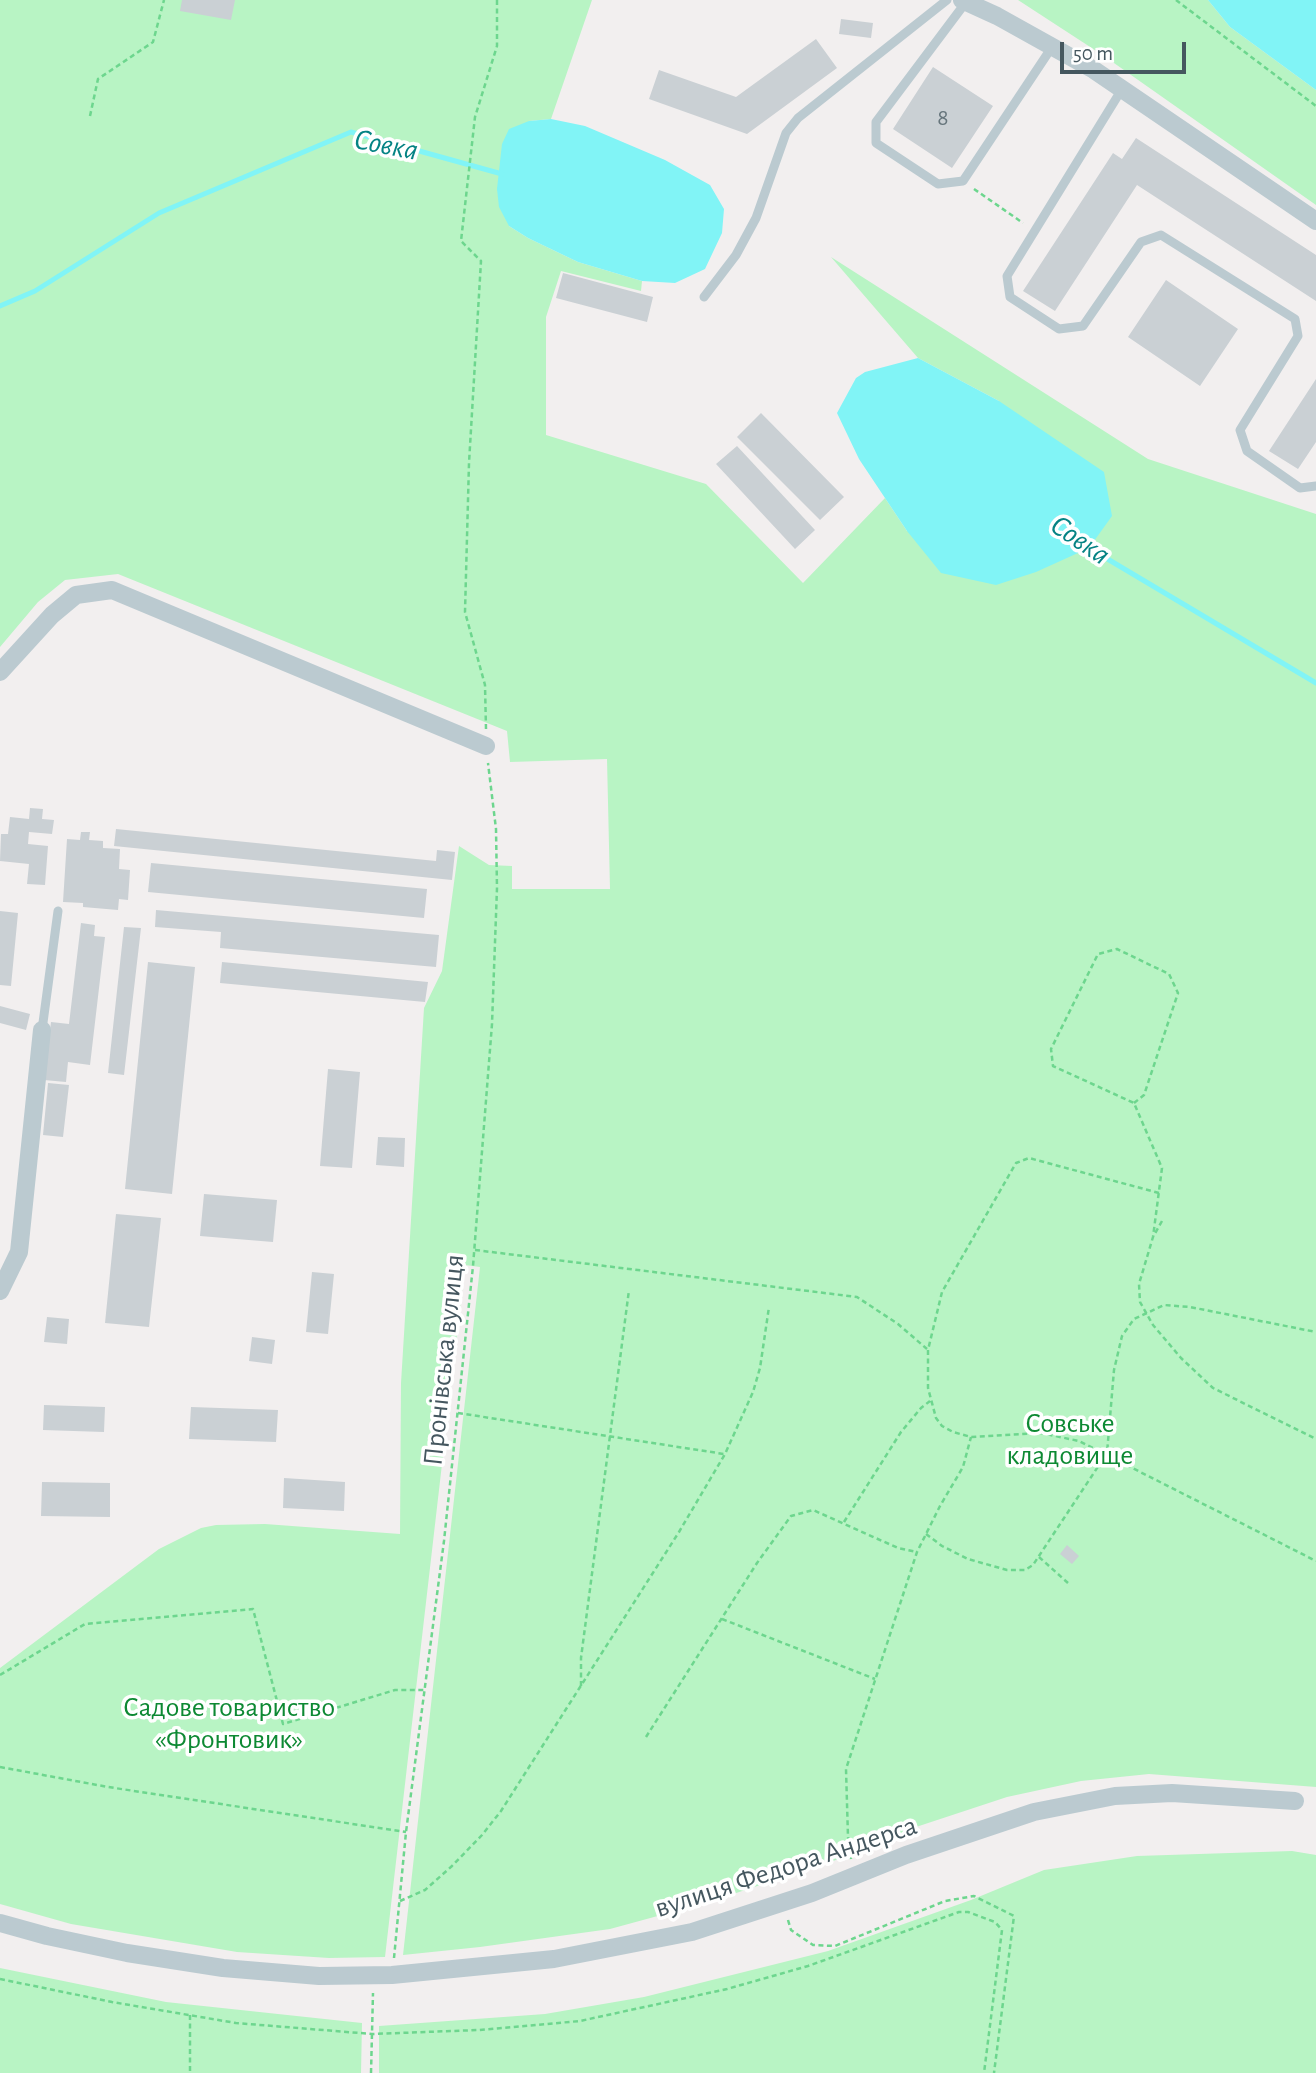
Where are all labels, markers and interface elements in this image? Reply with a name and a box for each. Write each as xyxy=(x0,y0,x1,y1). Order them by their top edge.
scale bar xyxy=(1064,28,1190,72)
text: 50 m xyxy=(1073,43,1113,64)
house number: 8 xyxy=(937,104,949,132)
water label: Совка xyxy=(351,121,421,169)
water label: Совка xyxy=(1043,507,1117,573)
street label: Пронівська вулиця xyxy=(416,1253,472,1467)
park label: Совське кладовище xyxy=(1007,1407,1133,1473)
park label: Садове товариство «Фронтовик» xyxy=(123,1691,335,1757)
street label: вулиця Федора Андерса xyxy=(651,1809,921,1925)

